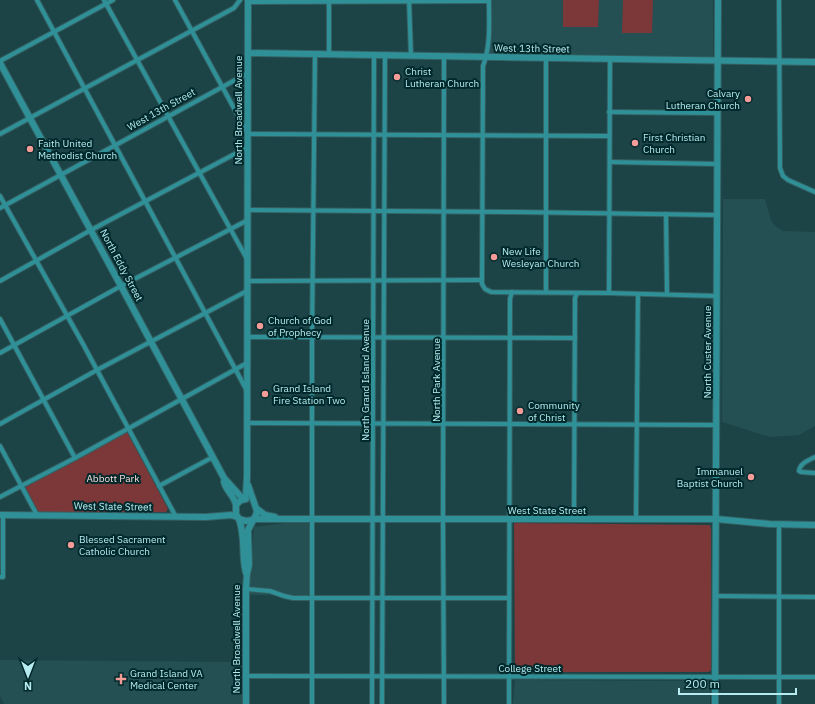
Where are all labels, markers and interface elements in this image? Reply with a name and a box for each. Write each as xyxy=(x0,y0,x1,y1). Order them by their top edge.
street label: West 13th Street xyxy=(494,41,571,56)
street label: North Broadwell Avenue xyxy=(232,55,245,165)
place label: Christ Lutheran Church xyxy=(405,65,479,90)
marker: Christ Lutheran Church xyxy=(392,72,402,82)
street label: West 13th Street xyxy=(125,85,198,134)
place label: Calvary Lutheran Church xyxy=(666,87,740,112)
marker: Calvary Lutheran Church xyxy=(743,94,753,104)
place label: First Christian Church xyxy=(643,131,705,156)
place label: Faith United Methodist Church xyxy=(38,137,117,162)
marker: First Christian Church xyxy=(630,138,640,148)
marker: Faith United Methodist Church xyxy=(25,144,35,154)
street label: North Eddy Street xyxy=(97,227,146,304)
place label: New Life Wesleyan Church xyxy=(502,245,579,270)
marker: New Life Wesleyan Church xyxy=(489,252,499,262)
street label: North Custer Avenue xyxy=(701,305,714,399)
place label: Church of God of Prophecy xyxy=(268,314,332,339)
street label: North Grand Island Avenue xyxy=(359,319,372,441)
marker: Church of God of Prophecy xyxy=(255,321,265,331)
street label: North Park Avenue xyxy=(430,338,443,422)
place label: Grand Island Fire Station Two xyxy=(273,382,346,407)
marker: Grand Island Fire Station Two xyxy=(260,389,270,399)
place label: Community of Christ xyxy=(528,399,580,424)
marker: Community of Christ xyxy=(515,406,525,416)
place label: Immanuel Baptist Church xyxy=(677,465,743,490)
park label: Abbott Park xyxy=(86,472,140,485)
marker: Immanuel Baptist Church xyxy=(746,472,756,482)
street label: West State Street xyxy=(74,499,153,514)
street label: West State Street xyxy=(508,504,587,517)
place label: Blessed Sacrament Catholic Church xyxy=(79,533,166,558)
marker: Blessed Sacrament Catholic Church xyxy=(66,540,76,550)
street label: North Broadwell Avenue xyxy=(230,584,243,694)
north arrow xyxy=(8,656,48,696)
street label: College Street xyxy=(498,662,562,675)
place label: Grand Island VA Medical Center xyxy=(130,667,203,692)
scale bar xyxy=(679,670,796,696)
marker: Grand Island VA Medical Center xyxy=(115,673,127,685)
text: 200 m xyxy=(685,676,720,691)
text: N xyxy=(24,679,32,693)

